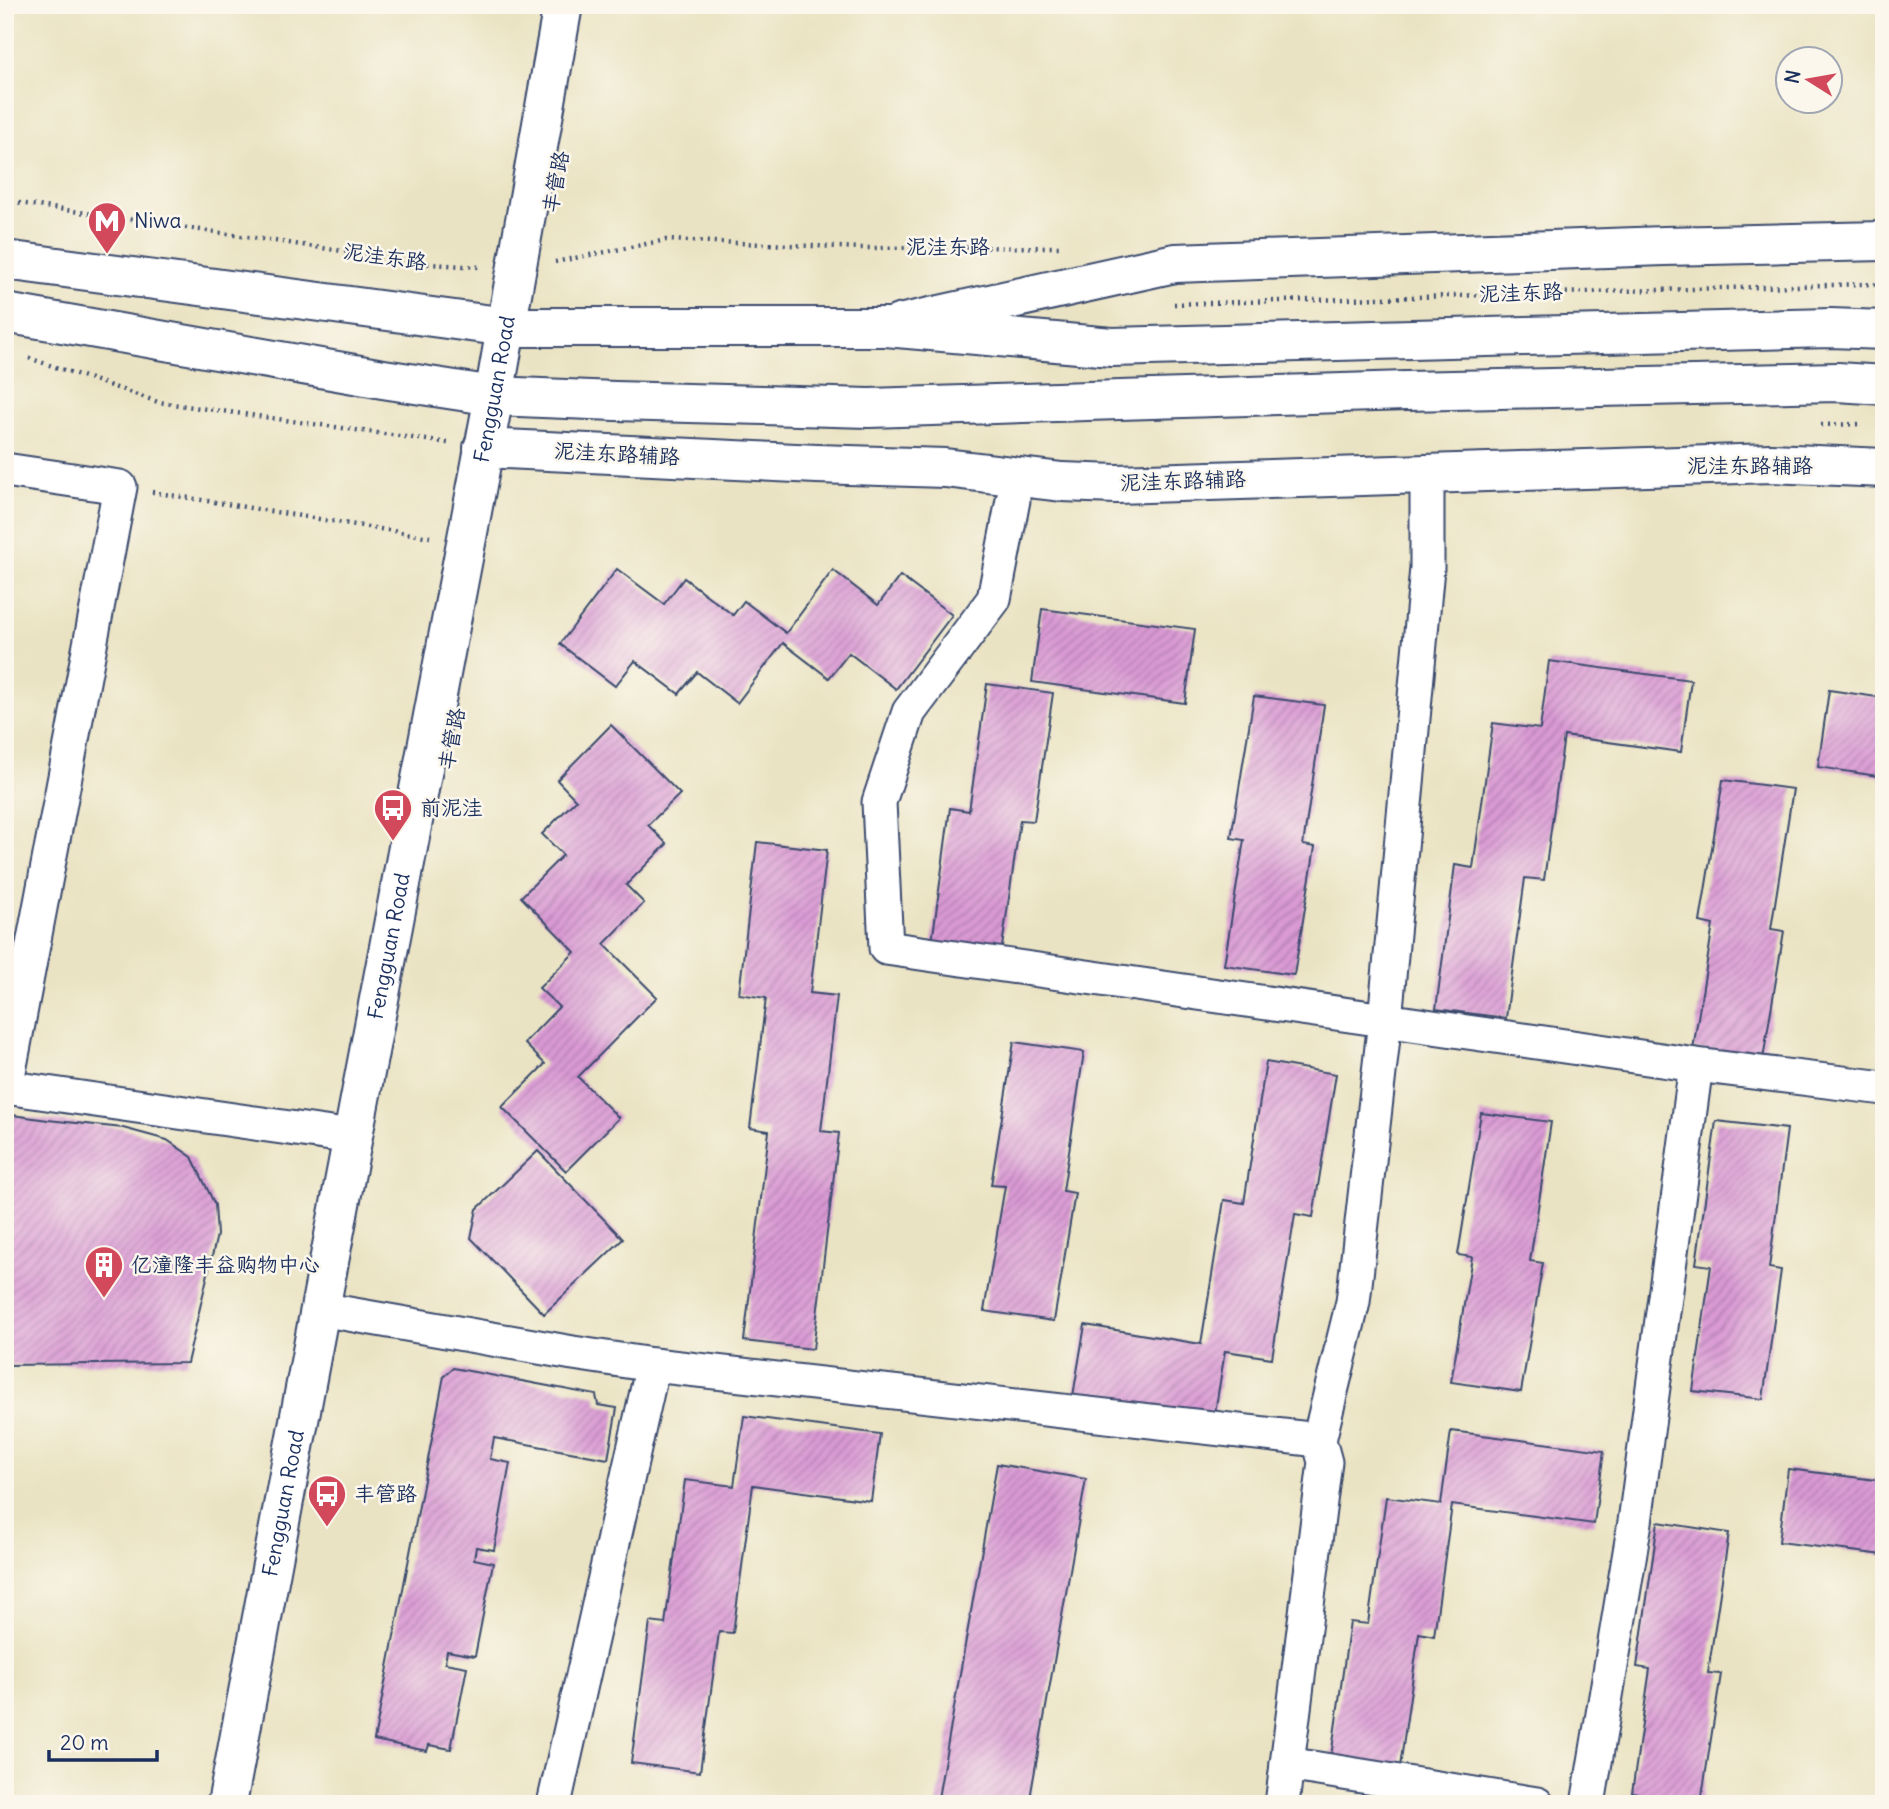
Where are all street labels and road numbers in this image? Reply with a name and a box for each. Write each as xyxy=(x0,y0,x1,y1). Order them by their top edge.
street label: 丰管路 xyxy=(536,148,575,215)
street label: 泥洼东路 xyxy=(906,233,990,260)
street label: 泥洼东路 xyxy=(342,237,429,276)
street label: 泥洼东路 xyxy=(1479,278,1563,307)
street label: Fengguan Road xyxy=(468,314,521,465)
street label: 泥洼东路辅路 xyxy=(553,437,681,470)
street label: 泥洼东路辅路 xyxy=(1687,452,1813,479)
street label: 泥洼东路辅路 xyxy=(1120,465,1246,496)
street label: 丰管路 xyxy=(432,705,471,772)
street label: Fengguan Road xyxy=(362,871,416,1021)
street label: Fengguan Road xyxy=(256,1428,310,1579)

